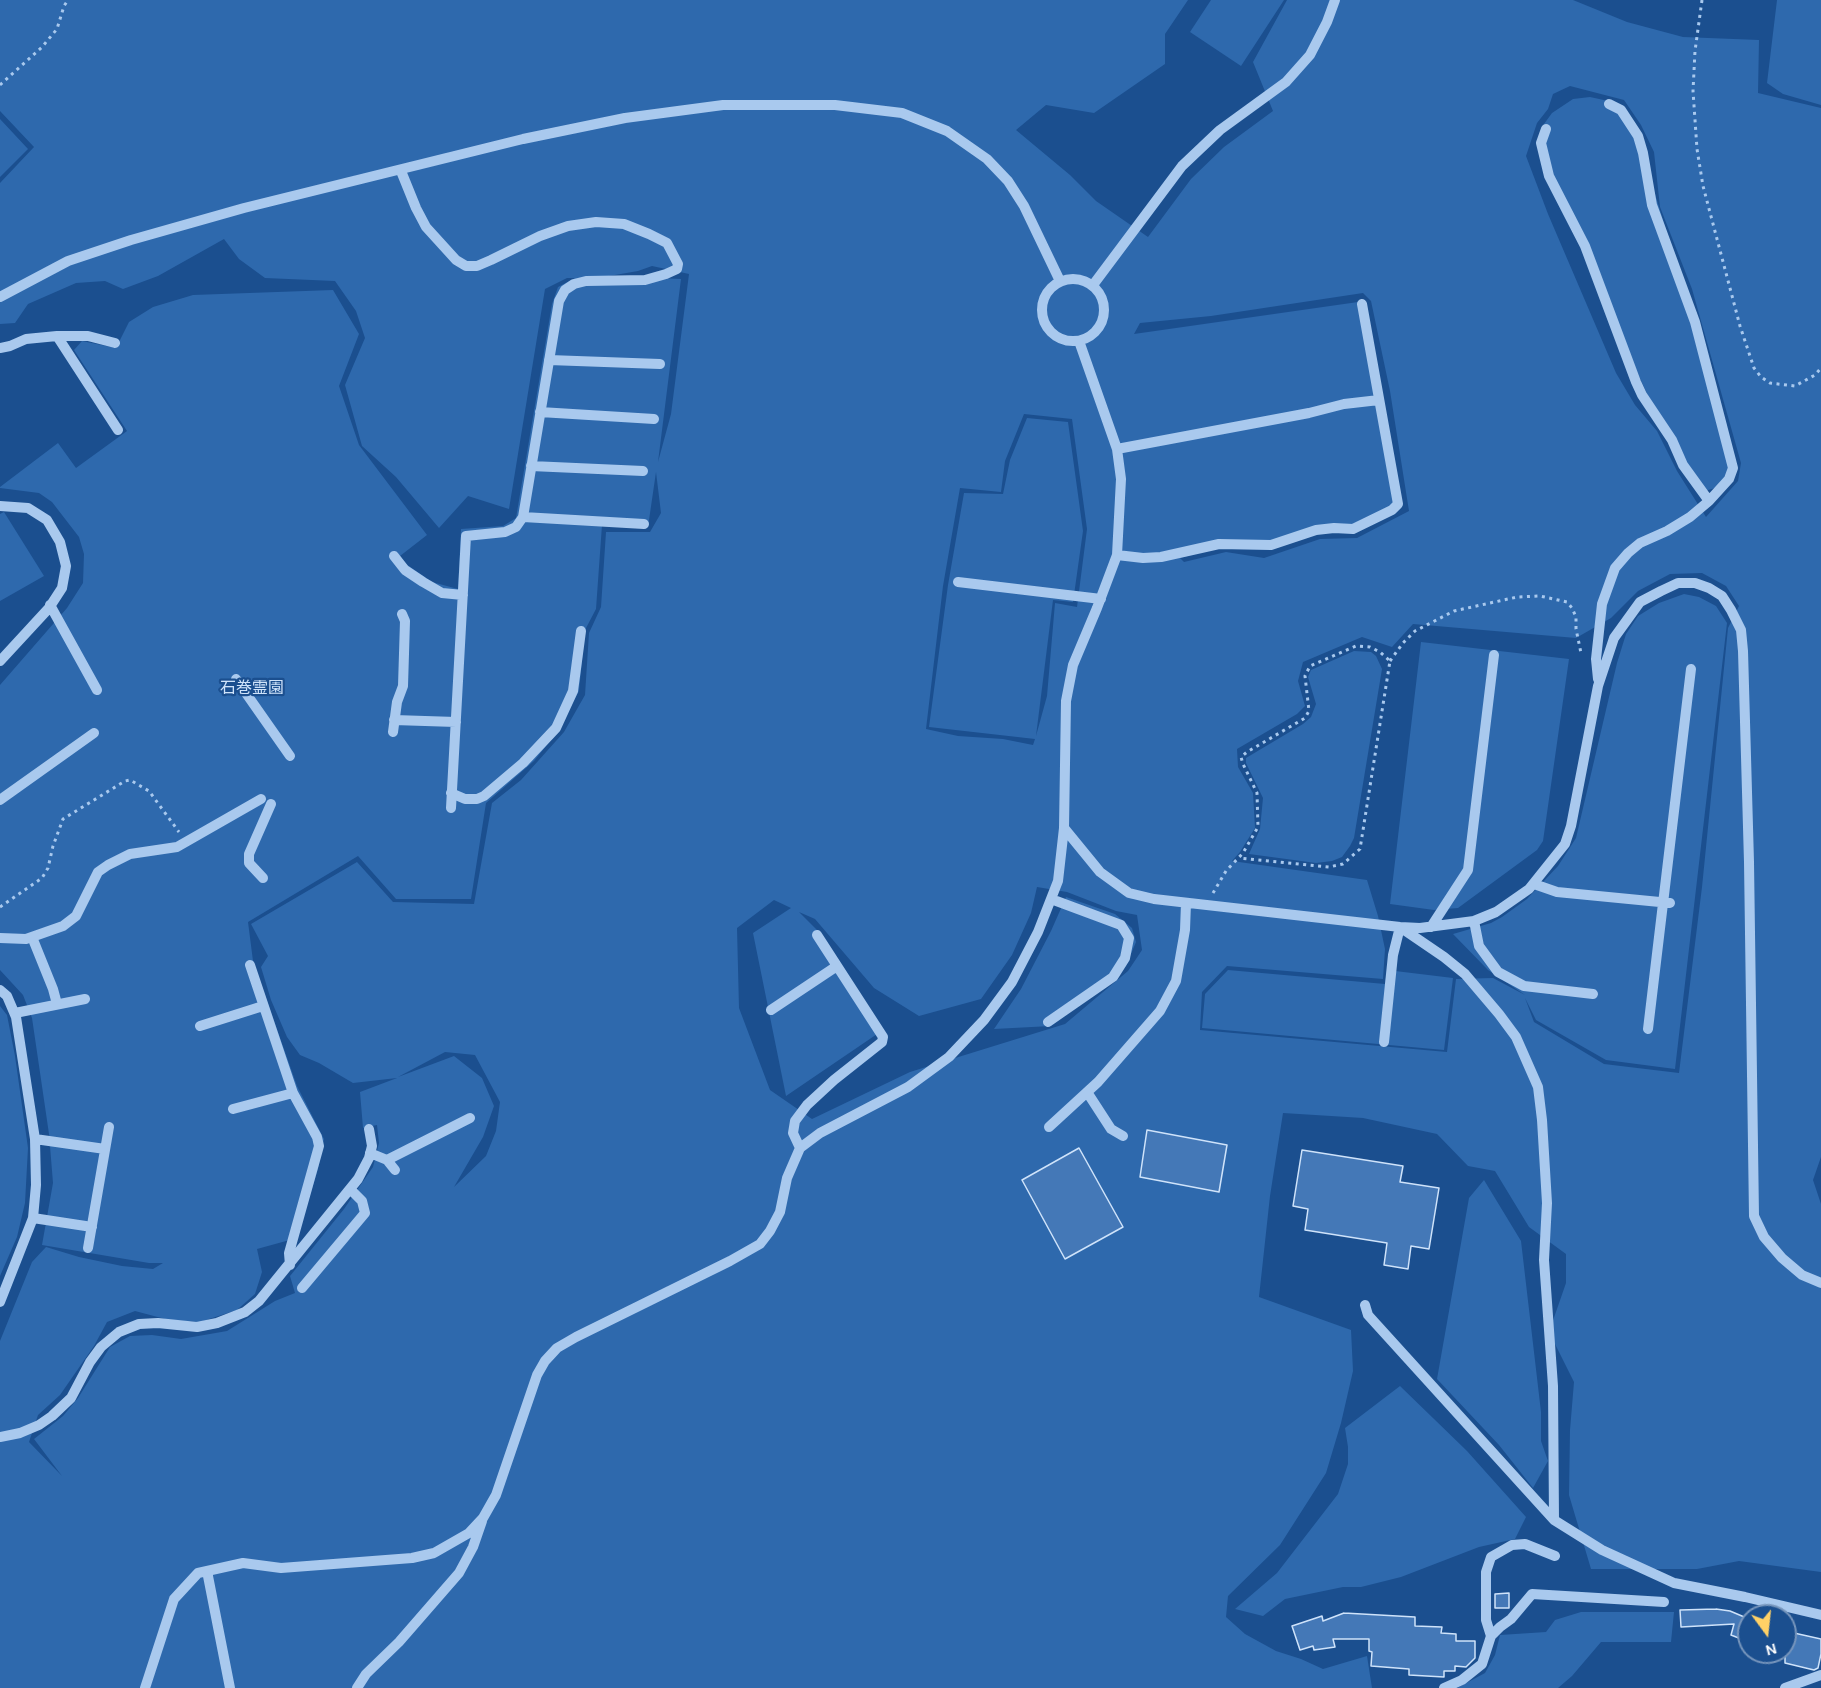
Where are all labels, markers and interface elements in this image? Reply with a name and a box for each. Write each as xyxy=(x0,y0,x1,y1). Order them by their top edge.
park label: 石巻霊園 xyxy=(220,678,284,698)
north arrow xyxy=(1737,1604,1797,1664)
text: N xyxy=(1763,1639,1779,1661)

